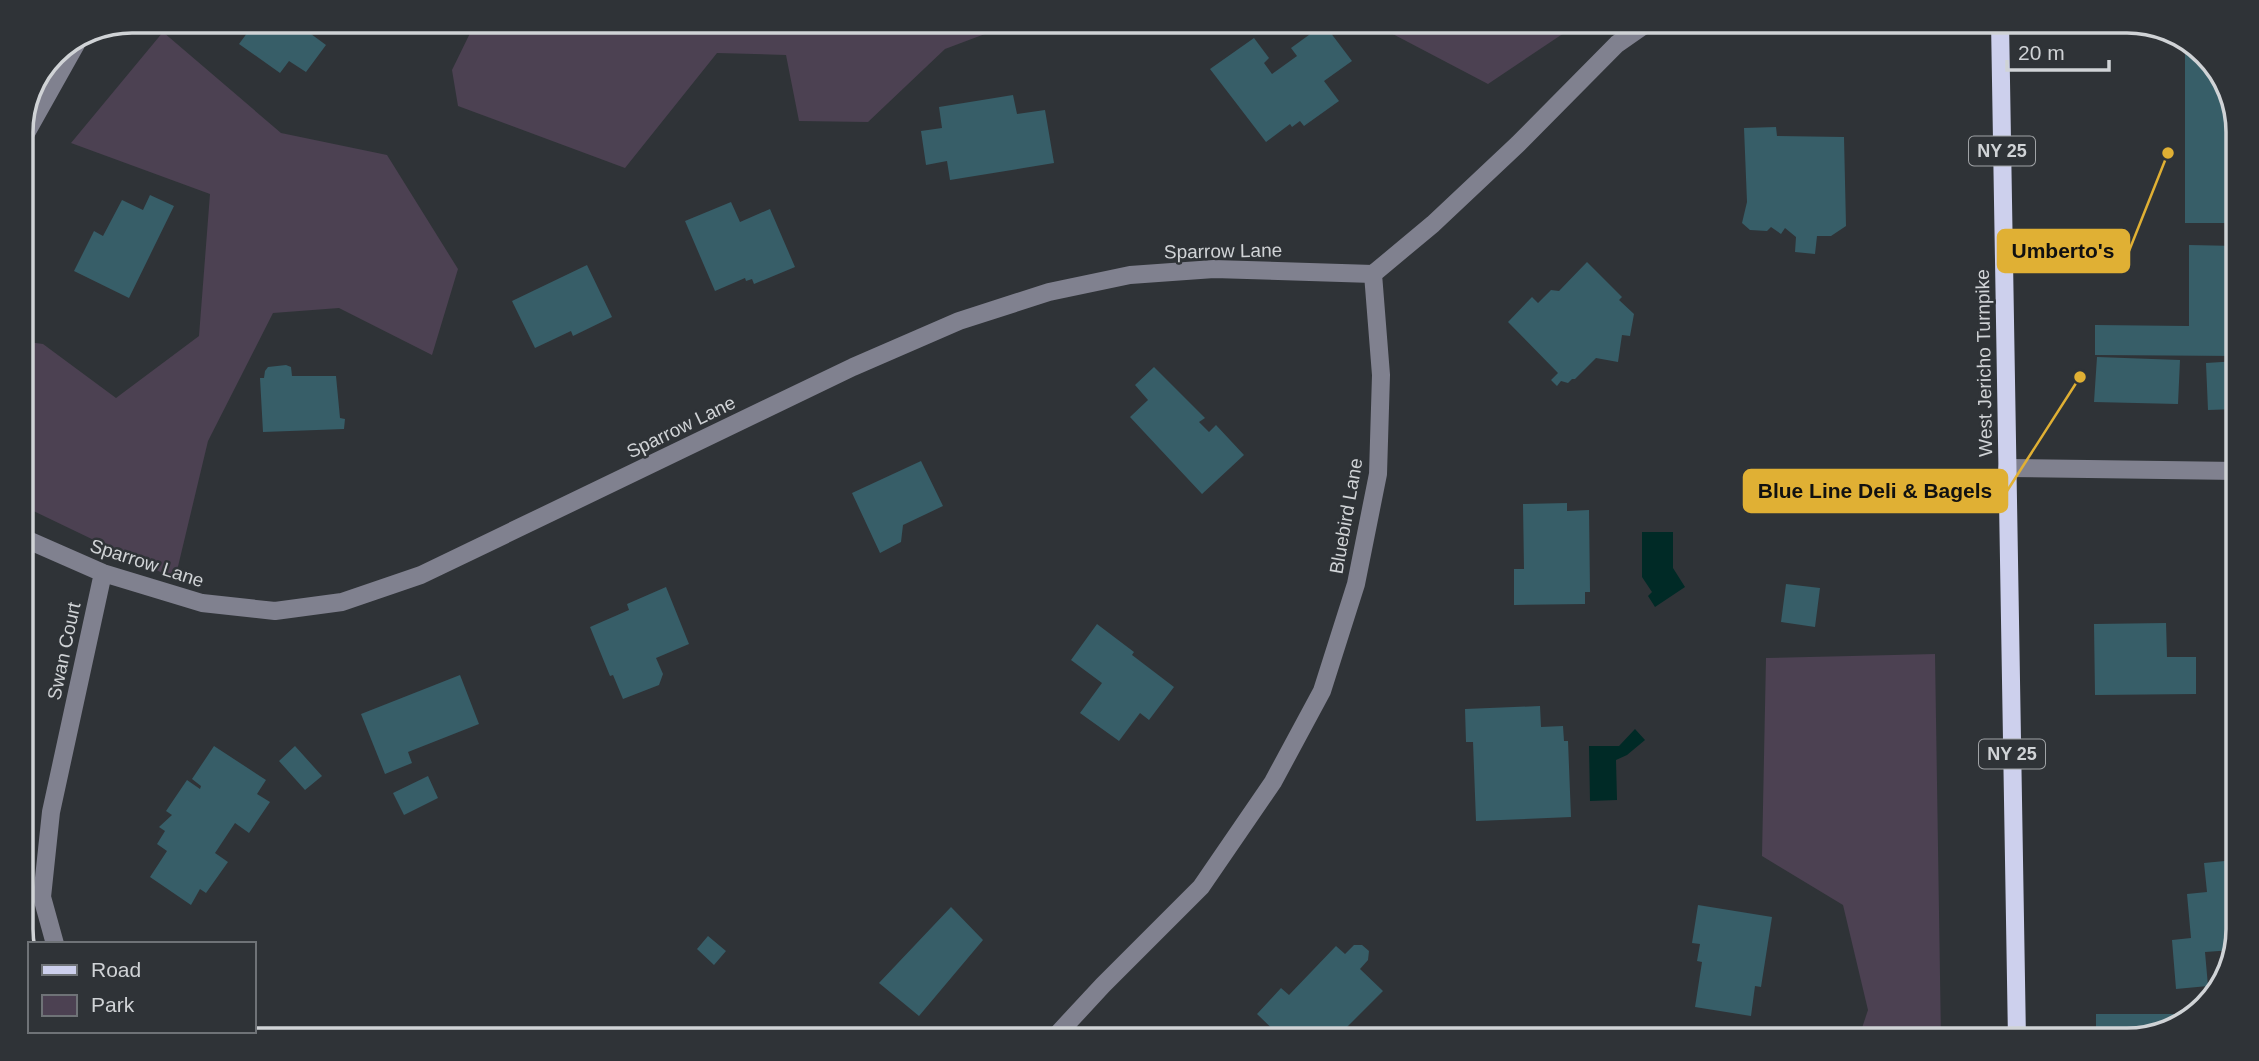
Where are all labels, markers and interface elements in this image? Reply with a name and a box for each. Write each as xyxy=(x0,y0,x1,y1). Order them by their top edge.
scale bar xyxy=(2007,28,2108,72)
text: 20 m xyxy=(2018,41,2065,64)
road number: NY 25 xyxy=(1969,136,2035,166)
callout: Umberto's xyxy=(1998,230,2129,272)
street label: Sparrow Lane xyxy=(1164,239,1282,263)
text: Umberto's xyxy=(2011,239,2115,262)
street label: West Jericho Turnpike xyxy=(1972,269,1996,457)
street label: Sparrow Lane xyxy=(623,392,739,462)
street label: Bluebird Lane xyxy=(1325,456,1367,576)
callout: Blue Line Deli & Bagels xyxy=(1744,470,2007,512)
text: Blue Line Deli & Bagels xyxy=(1758,479,1992,502)
street label: Sparrow Lane xyxy=(88,535,206,591)
street label: Swan Court xyxy=(43,600,85,702)
road number: NY 25 xyxy=(1979,740,2045,768)
legend xyxy=(28,942,256,1033)
text: Road xyxy=(91,958,141,981)
text: Park xyxy=(91,993,135,1016)

